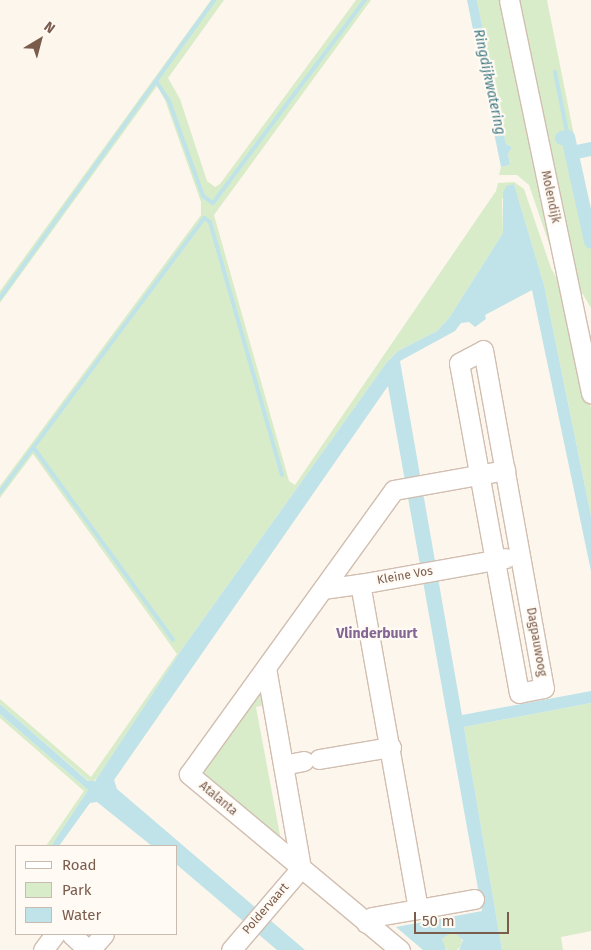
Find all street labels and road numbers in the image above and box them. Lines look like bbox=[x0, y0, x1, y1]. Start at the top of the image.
street label: Molendijk bbox=[537, 169, 563, 225]
street label: Kleine Vos bbox=[376, 564, 434, 588]
street label: Dagpauwoog bbox=[523, 606, 549, 678]
street label: Atalanta bbox=[196, 779, 240, 819]
street label: Poldervaart bbox=[240, 880, 292, 938]

